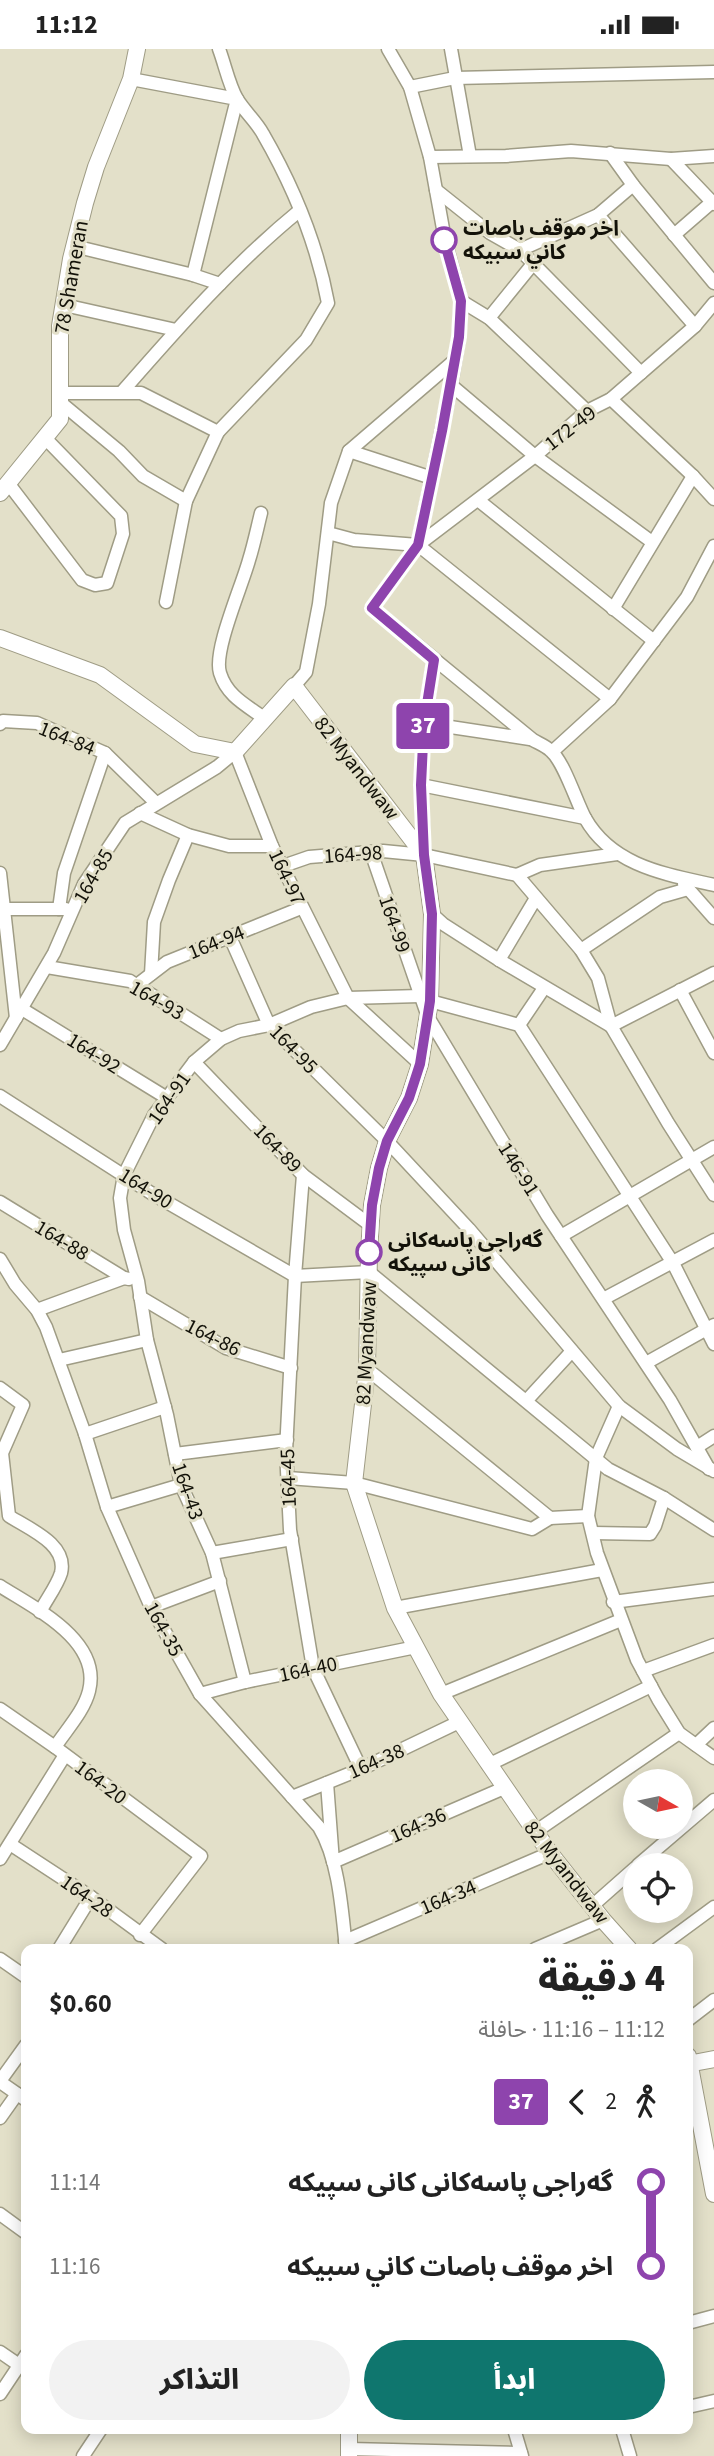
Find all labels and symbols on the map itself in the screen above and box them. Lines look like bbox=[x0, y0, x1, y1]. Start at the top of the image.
place label: اخر موقف باصات كاني سبيكه bbox=[463, 213, 619, 269]
street label: 78 Shameran bbox=[46, 218, 96, 336]
marker: اخر موقف باصات كاني سبيكه bbox=[431, 227, 457, 253]
street label: 172-49 bbox=[538, 398, 602, 458]
line badge: 37 bbox=[392, 703, 454, 749]
street label: 82 Myandwaw bbox=[307, 710, 407, 826]
street label: 164-84 bbox=[34, 713, 100, 763]
street label: 164-98 bbox=[323, 837, 383, 871]
street label: 164-85 bbox=[65, 843, 121, 909]
street label: 164-97 bbox=[261, 844, 313, 910]
street label: 164-99 bbox=[371, 891, 419, 957]
street label: 164-94 bbox=[183, 917, 249, 967]
street label: 164-93 bbox=[124, 972, 190, 1028]
street label: 164-95 bbox=[263, 1017, 325, 1081]
street label: 164-92 bbox=[61, 1025, 127, 1081]
street label: 164-91 bbox=[140, 1065, 198, 1131]
street label: 164-89 bbox=[247, 1116, 309, 1180]
street label: 146-91 bbox=[491, 1136, 547, 1202]
street label: 164-90 bbox=[113, 1160, 179, 1216]
street label: 164-88 bbox=[29, 1212, 95, 1268]
place label: گەراجی پاسەکانی کانی سپیکە bbox=[388, 1225, 543, 1279]
marker: گەراجی پاسەکانی کانی سپیکە bbox=[356, 1239, 382, 1265]
street label: 82 Myandwaw bbox=[348, 1280, 384, 1406]
street label: 164-86 bbox=[180, 1310, 246, 1364]
street label: 164-45 bbox=[272, 1448, 304, 1508]
street label: 164-43 bbox=[164, 1458, 212, 1524]
street label: 164-35 bbox=[137, 1596, 191, 1662]
street label: 164-40 bbox=[276, 1648, 340, 1690]
street label: 164-38 bbox=[343, 1735, 409, 1787]
street label: 164-20 bbox=[69, 1752, 133, 1812]
north arrow bbox=[623, 1769, 693, 1839]
street label: 164-36 bbox=[385, 1799, 451, 1851]
street label: 82 Myandwaw bbox=[517, 1814, 617, 1930]
street label: 164-28 bbox=[54, 1867, 120, 1925]
street label: 164-34 bbox=[415, 1872, 481, 1922]

